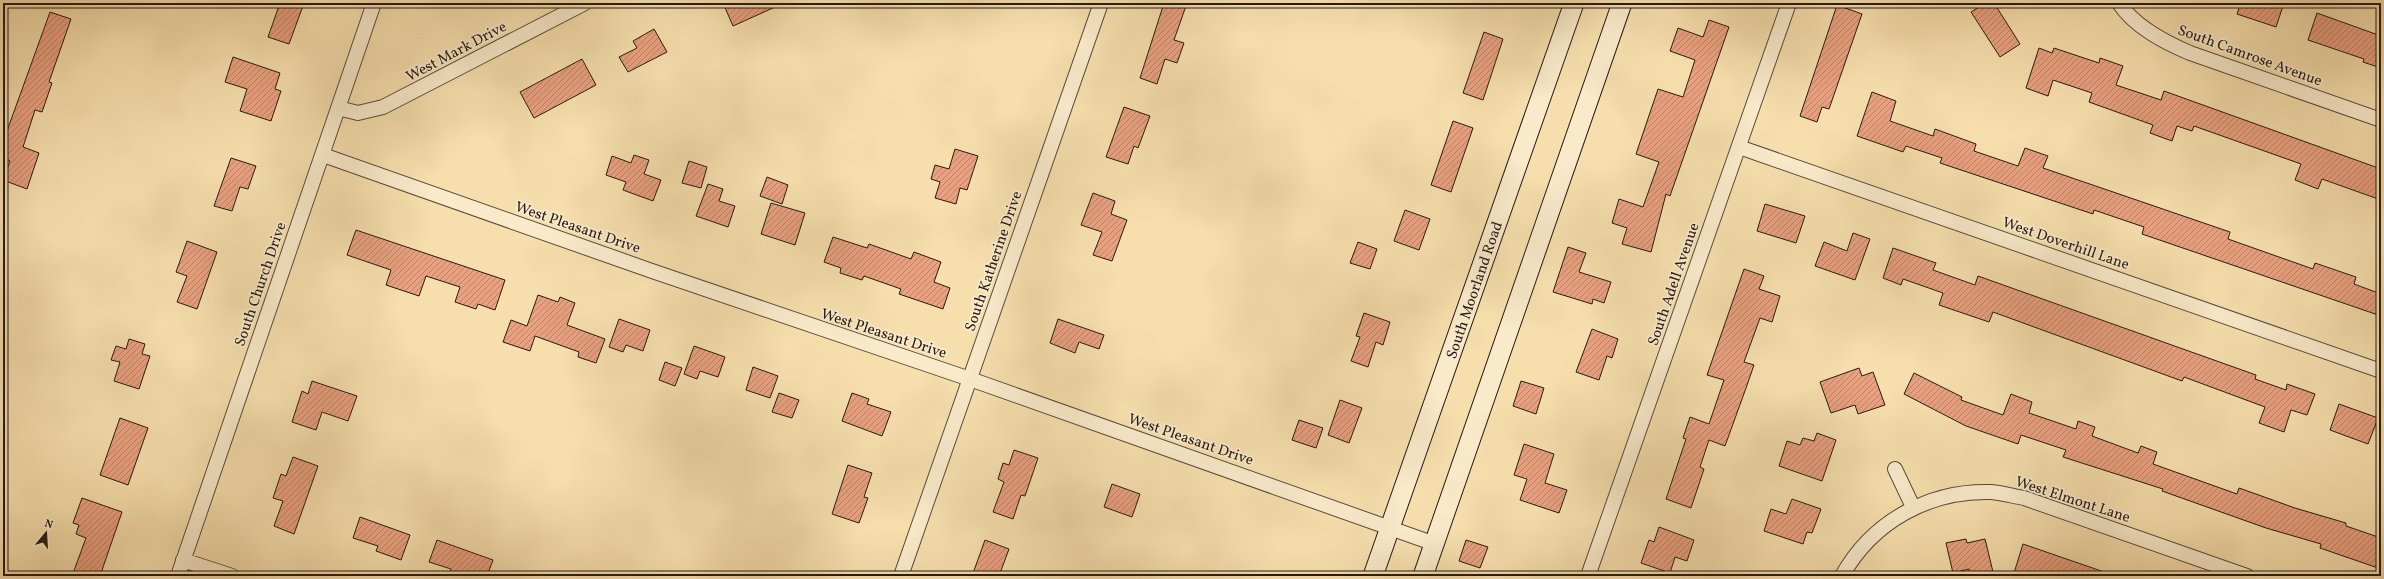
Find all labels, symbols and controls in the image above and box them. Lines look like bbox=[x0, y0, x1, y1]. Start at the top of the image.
street label: West Mark Drive bbox=[403, 17, 511, 88]
street label: South Camrose Avenue bbox=[2174, 20, 2325, 92]
street label: South Katherine Drive bbox=[961, 189, 1028, 334]
street label: West Pleasant Drive bbox=[512, 197, 643, 260]
street label: West Doverhill Lane bbox=[1999, 213, 2132, 276]
street label: South Church Drive bbox=[230, 219, 293, 350]
street label: South Moorland Road bbox=[1442, 219, 1509, 362]
street label: South Adell Avenue bbox=[1644, 220, 1705, 349]
street label: West Pleasant Drive bbox=[818, 304, 949, 365]
street label: West Pleasant Drive bbox=[1125, 409, 1256, 472]
street label: West Elmont Lane bbox=[2012, 472, 2133, 529]
north arrow bbox=[26, 513, 66, 553]
text: N bbox=[43, 517, 55, 533]

